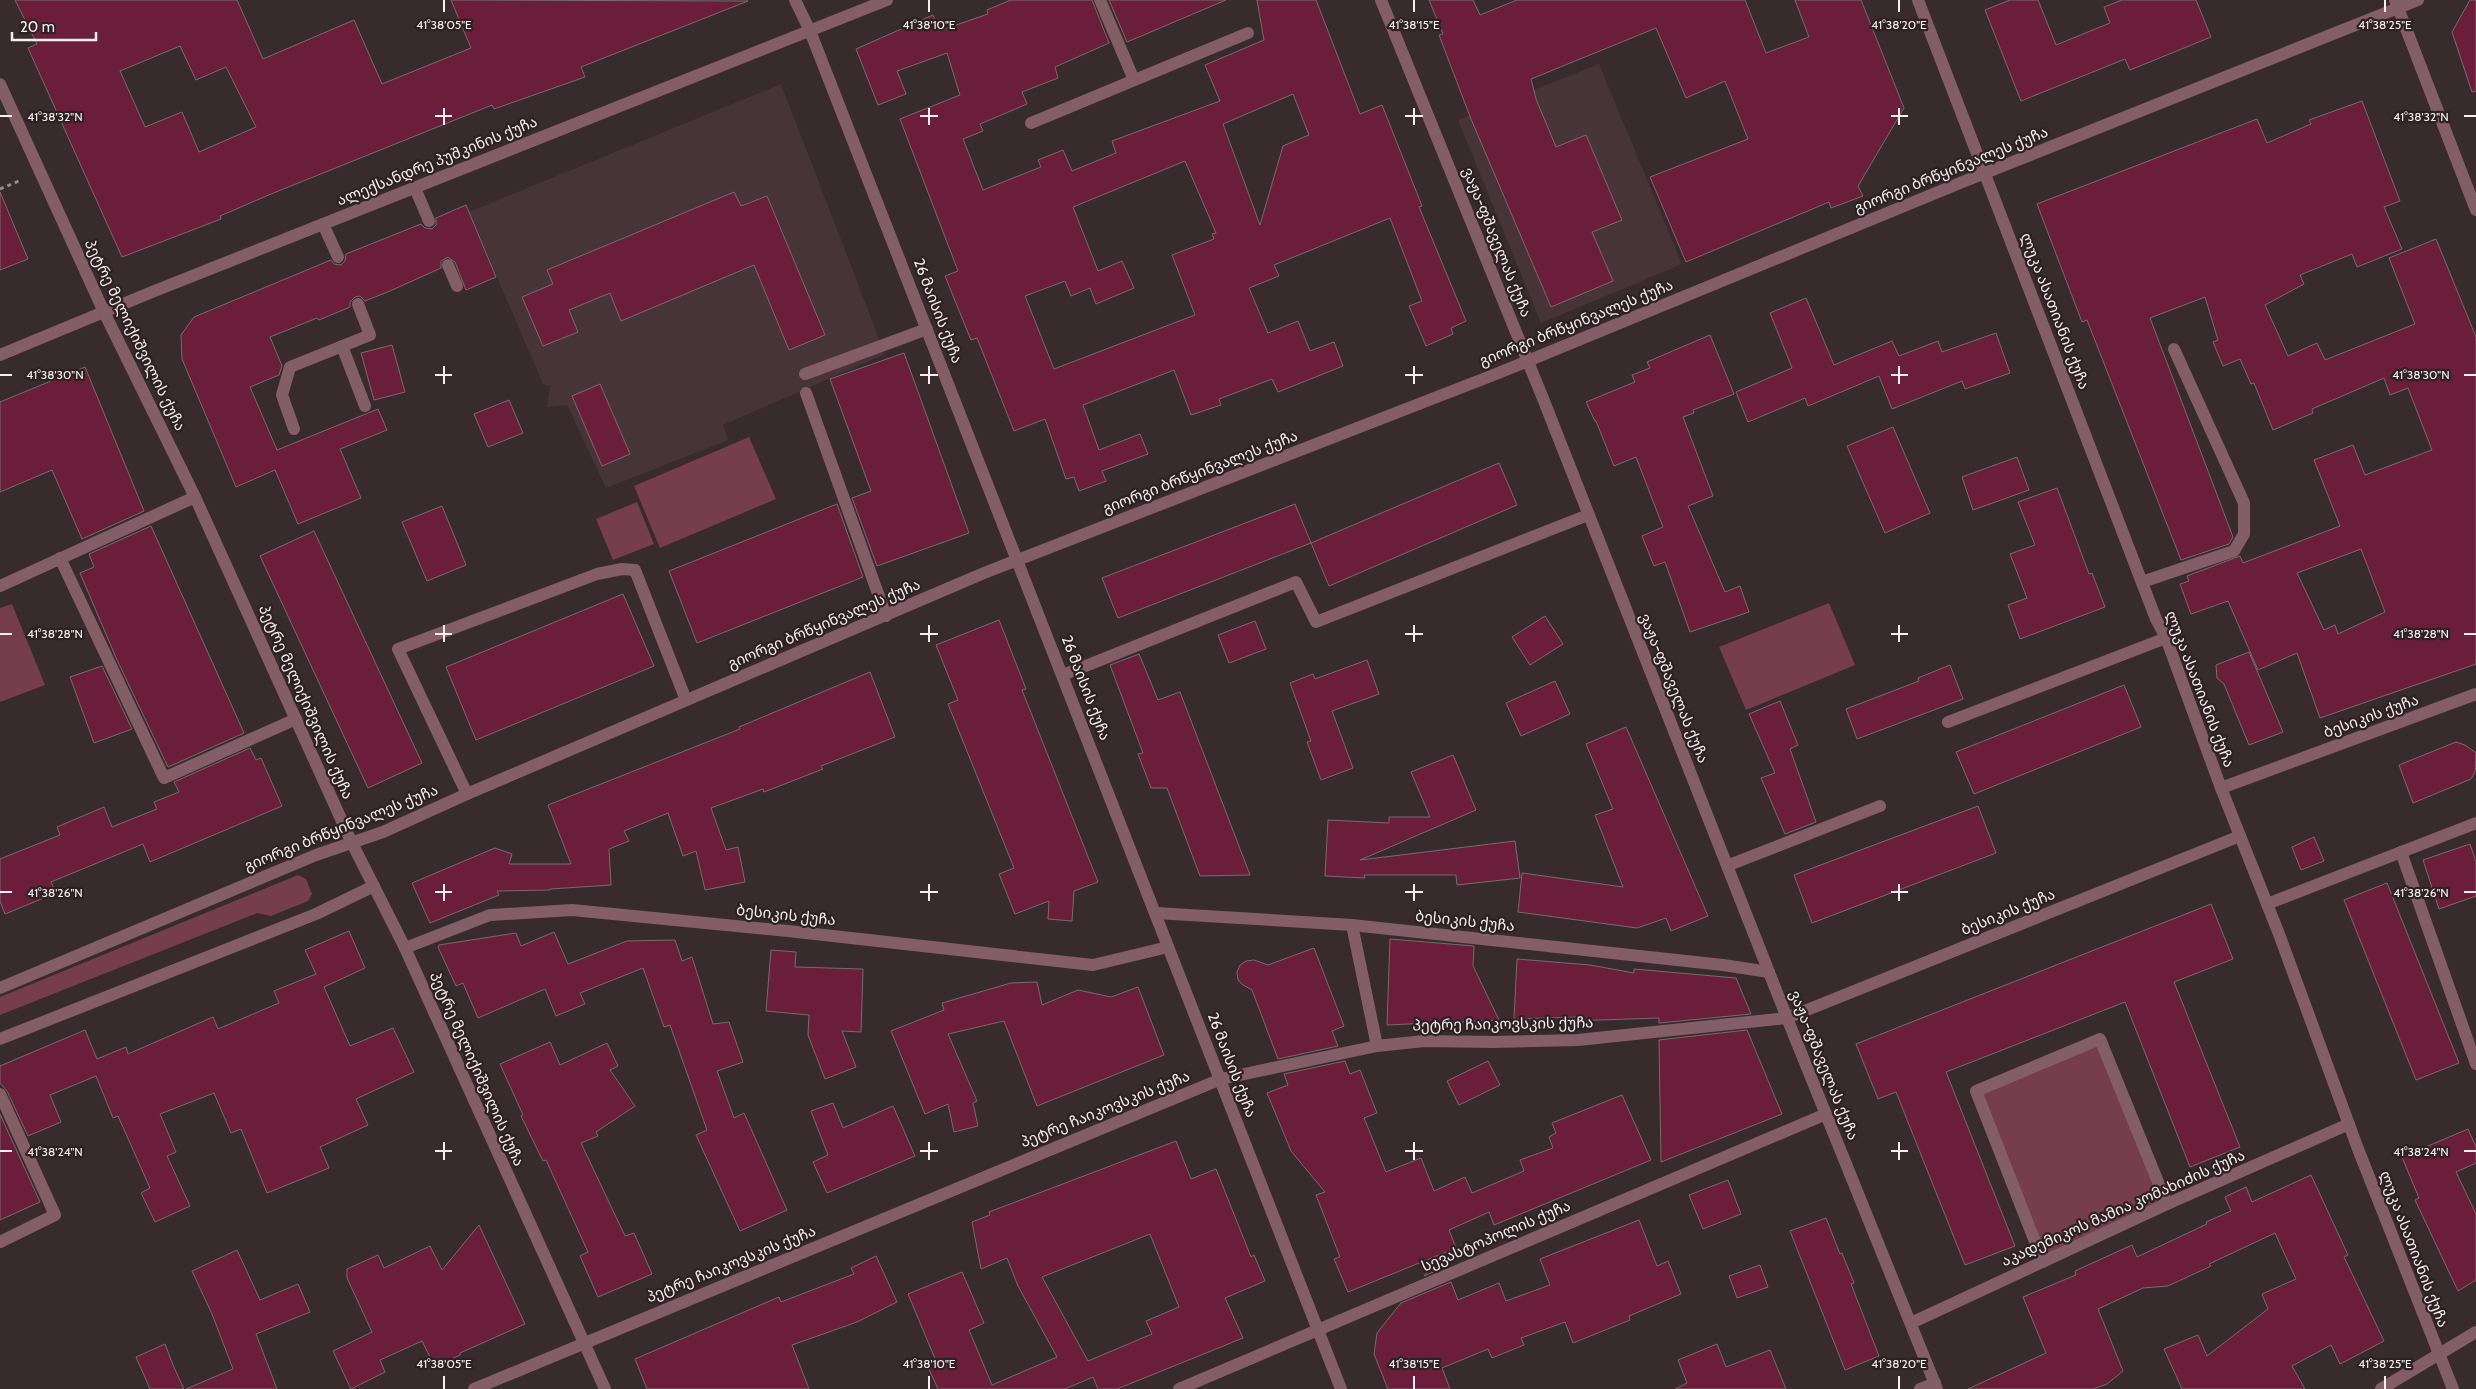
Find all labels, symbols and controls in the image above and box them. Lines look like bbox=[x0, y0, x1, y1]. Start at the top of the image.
scale bar bbox=[12, 10, 96, 42]
text: 41°38'05"E bbox=[416, 17, 472, 32]
text: 41°38'10"E bbox=[903, 17, 956, 32]
text: 41°38'15"E bbox=[1388, 17, 1440, 32]
text: 41°38'20"E bbox=[1871, 17, 1927, 32]
text: 41°38'25"E bbox=[2358, 17, 2412, 32]
text: 20 m bbox=[20, 18, 55, 36]
text: 41°38'32"N bbox=[27, 109, 83, 124]
text: 41°38'32"N bbox=[2393, 109, 2449, 124]
street label: ალექსანდრე პუშკინის ქუჩა bbox=[334, 112, 540, 210]
street label: გიორგი ბრწყინვალეს ქუჩა bbox=[1851, 123, 2051, 217]
street label: ვაჟა-ფშაველას ქუჩა bbox=[1459, 164, 1535, 320]
street label: ლუკა ასათიანის ქუჩა bbox=[2017, 230, 2093, 392]
street label: პეტრე მელიქიშვილის ქუჩა bbox=[81, 236, 189, 434]
street label: 26 მაისის ქუჩა bbox=[910, 256, 966, 366]
street label: გიორგი ბრწყინვალეს ქუჩა bbox=[1476, 276, 1676, 370]
text: 41°38'30"N bbox=[26, 367, 84, 382]
text: 41°38'30"N bbox=[2392, 367, 2450, 382]
street label: გიორგი ბრწყინვალეს ქუჩა bbox=[1100, 426, 1300, 518]
street label: გიორგი ბრწყინვალეს ქუჩა bbox=[725, 575, 923, 673]
street label: პეტრე მელიქიშვილის ქუჩა bbox=[255, 602, 357, 802]
street label: ლუკა ასათიანის ქუჩა bbox=[2162, 608, 2238, 770]
street label: ვაჟა-ფშაველას ქუჩა bbox=[1636, 610, 1712, 766]
text: 41°38'28"N bbox=[27, 626, 83, 641]
text: 41°38'28"N bbox=[2393, 626, 2449, 641]
street label: 26 მაისის ქუჩა bbox=[1058, 633, 1114, 743]
street label: ბესიკის ქუჩა bbox=[2321, 690, 2421, 742]
street label: გიორგი ბრწყინვალეს ქუჩა bbox=[241, 781, 441, 875]
text: 41°38'26"N bbox=[27, 885, 83, 900]
street label: ბესიკის ქუჩა bbox=[1958, 885, 2058, 939]
text: 41°38'26"N bbox=[2393, 885, 2449, 900]
street label: ბესიკის ქუჩა bbox=[735, 901, 837, 929]
street label: ბესიკის ქუჩა bbox=[1414, 907, 1516, 935]
street label: პეტრე მელიქიშვილის ქუჩა bbox=[426, 969, 528, 1169]
street label: ვაჟა-ფშაველას ქუჩა bbox=[1786, 987, 1862, 1143]
street label: 26 მაისის ქუჩა bbox=[1204, 1010, 1260, 1120]
street label: პეტრე ჩაიკოვსკის ქუჩა bbox=[1412, 1013, 1594, 1035]
street label: პეტრე ჩაიკოვსკის ქუჩა bbox=[1018, 1067, 1192, 1151]
text: 41°38'24"N bbox=[27, 1144, 83, 1159]
text: 41°38'24"N bbox=[2393, 1144, 2449, 1159]
street label: აკადემიკოს მამია კომახიძის ქუჩა bbox=[1998, 1146, 2248, 1270]
street label: ლუკა ასათიანის ქუჩა bbox=[2376, 1168, 2452, 1330]
street label: სევასტოპოლის ქუჩა bbox=[1419, 1196, 1573, 1276]
street label: პეტრე ჩაიკოვსკის ქუჩა bbox=[644, 1222, 818, 1306]
text: 41°38'05"E bbox=[416, 1356, 472, 1371]
text: 41°38'10"E bbox=[903, 1356, 956, 1371]
text: 41°38'15"E bbox=[1388, 1356, 1440, 1371]
text: 41°38'20"E bbox=[1871, 1356, 1927, 1371]
text: 41°38'25"E bbox=[2358, 1356, 2412, 1371]

